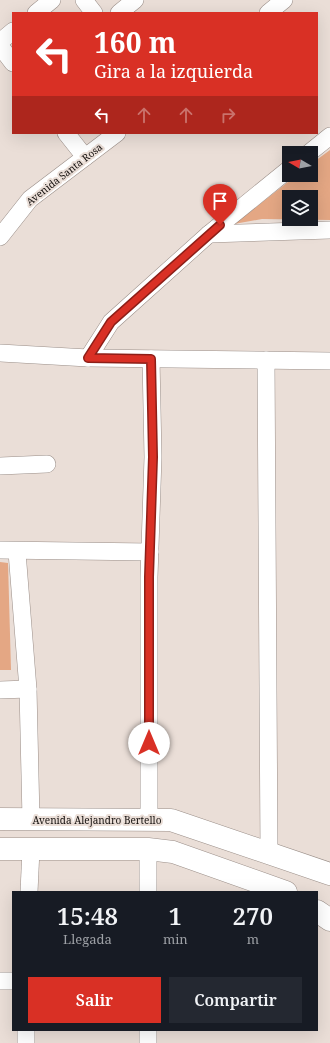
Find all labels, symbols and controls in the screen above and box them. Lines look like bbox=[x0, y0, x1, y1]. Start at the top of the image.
text: 160 m bbox=[94, 23, 176, 61]
icon: left bbox=[28, 28, 80, 80]
text: Gira a la izquierda bbox=[94, 59, 253, 83]
icon: left bbox=[91, 104, 113, 126]
icon: ahead bbox=[133, 104, 155, 126]
icon: ahead bbox=[175, 104, 197, 126]
icon: right bbox=[217, 104, 239, 126]
street label: Avenida Santa Rosa bbox=[23, 140, 105, 208]
north arrow bbox=[282, 146, 318, 182]
map controls bbox=[282, 146, 318, 226]
pin bbox=[203, 184, 237, 225]
icon: arrive bbox=[209, 190, 231, 212]
button: layers bbox=[282, 190, 318, 226]
position arrow bbox=[128, 722, 170, 764]
street label: Avenida Alejandro Bertello bbox=[33, 813, 162, 827]
text: 15:48 bbox=[57, 899, 118, 932]
text: 1 bbox=[169, 899, 182, 932]
text: 270 bbox=[233, 899, 273, 932]
text: Llegada bbox=[63, 930, 112, 948]
text: min bbox=[163, 930, 188, 948]
text: m bbox=[247, 930, 259, 948]
button: Salir bbox=[28, 977, 161, 1023]
button: Compartir bbox=[169, 977, 302, 1023]

